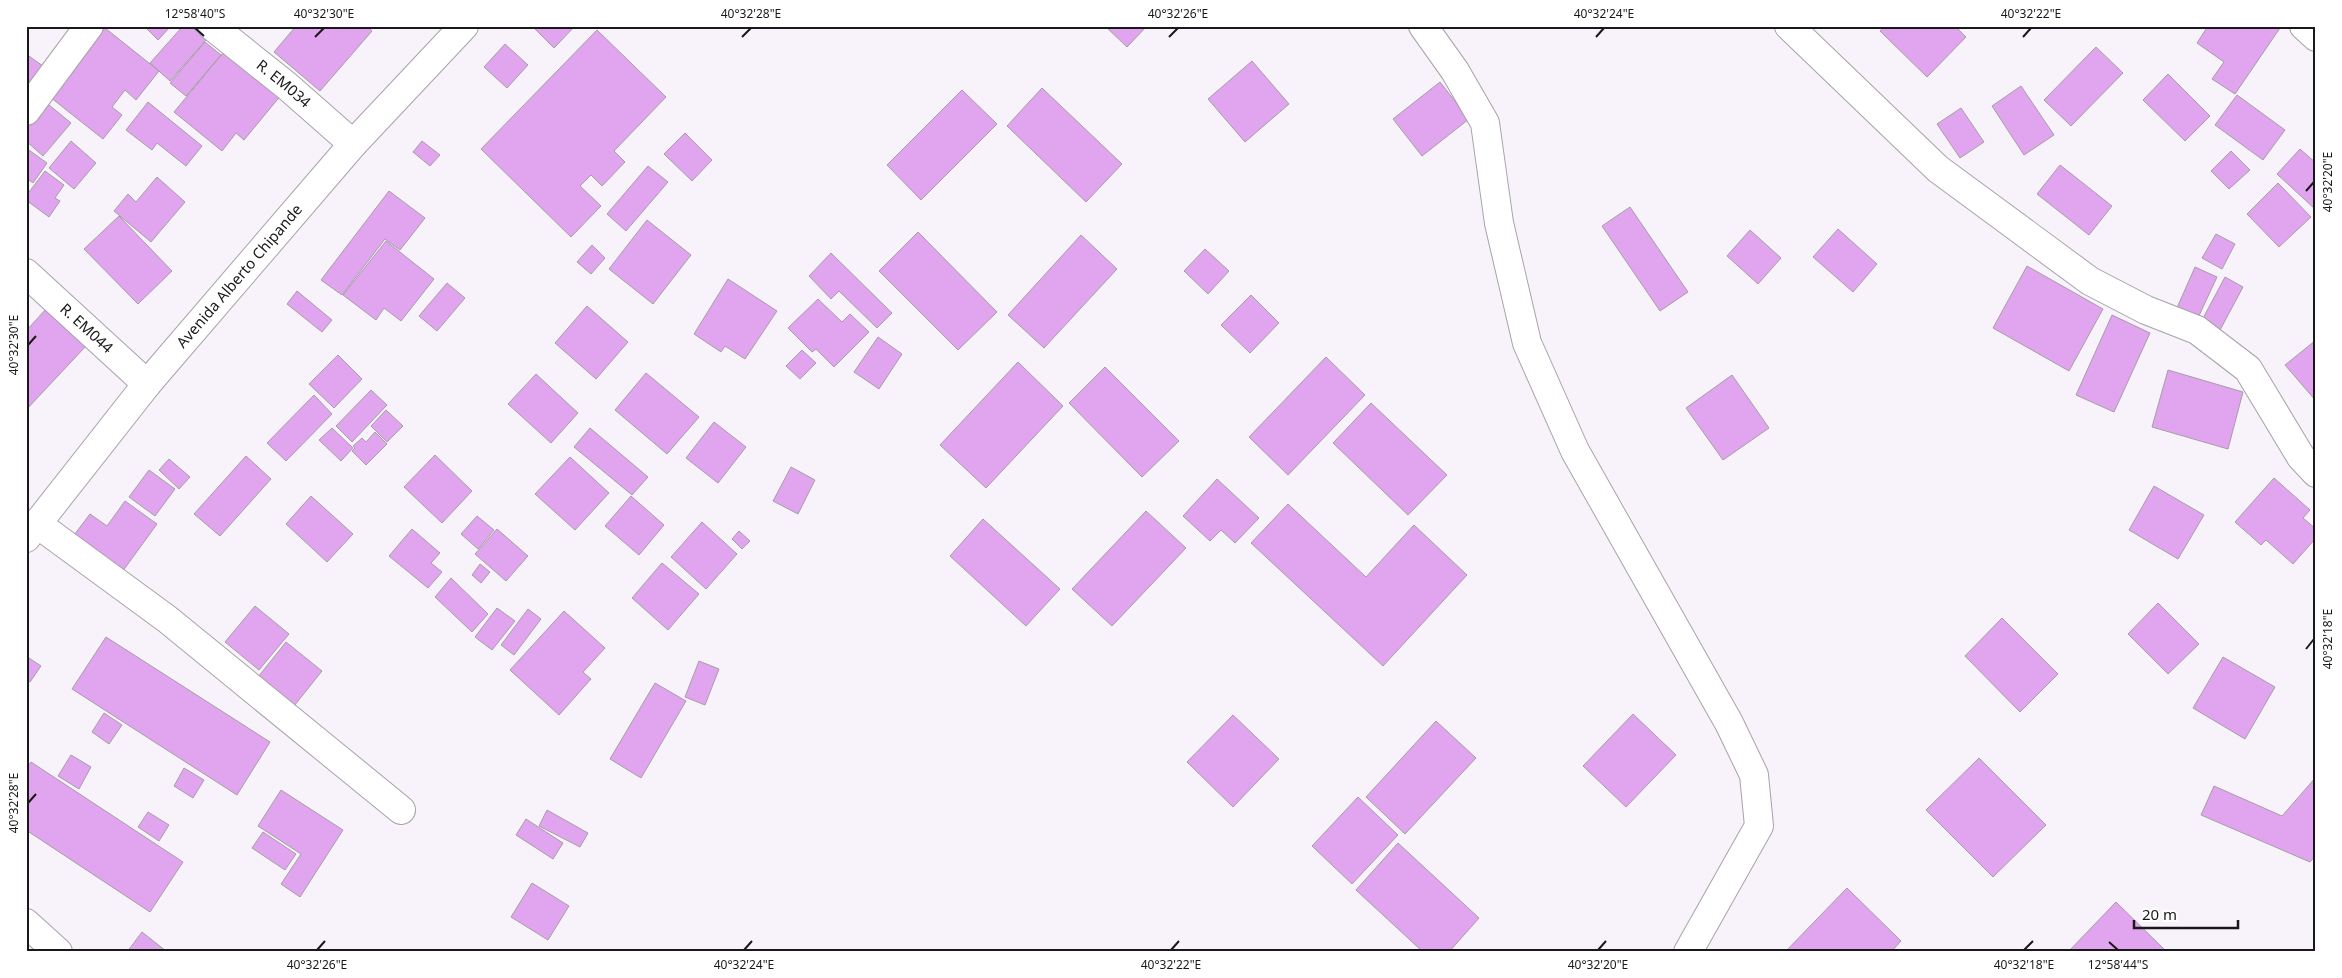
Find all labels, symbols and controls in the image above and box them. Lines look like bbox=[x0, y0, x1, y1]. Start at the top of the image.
text: 12°58'40"S bbox=[165, 5, 226, 22]
text: 40°32'30"E bbox=[294, 5, 354, 22]
text: 40°32'28"E bbox=[721, 5, 781, 22]
text: 40°32'26"E bbox=[1148, 5, 1208, 22]
text: 40°32'24"E bbox=[1574, 5, 1634, 22]
text: 40°32'22"E bbox=[2001, 5, 2061, 22]
street label: R. EM034 bbox=[253, 55, 316, 112]
text: 40°32'20"E bbox=[2319, 152, 2336, 212]
street label: Avenida Alberto Chipande bbox=[171, 199, 306, 352]
street label: R. EM044 bbox=[56, 298, 118, 357]
text: 40°32'30"E bbox=[5, 315, 22, 375]
text: 40°32'18"E bbox=[2319, 609, 2336, 669]
text: 40°32'28"E bbox=[5, 773, 22, 833]
scale bar bbox=[2134, 898, 2238, 930]
text: 20 m bbox=[2142, 904, 2177, 924]
text: 40°32'26"E bbox=[287, 956, 347, 973]
text: 40°32'24"E bbox=[714, 956, 774, 973]
text: 40°32'22"E bbox=[1141, 956, 1201, 973]
text: 40°32'20"E bbox=[1568, 956, 1628, 973]
text: 40°32'18"E bbox=[1994, 956, 2054, 973]
text: 12°58'44"S bbox=[2088, 956, 2149, 973]

